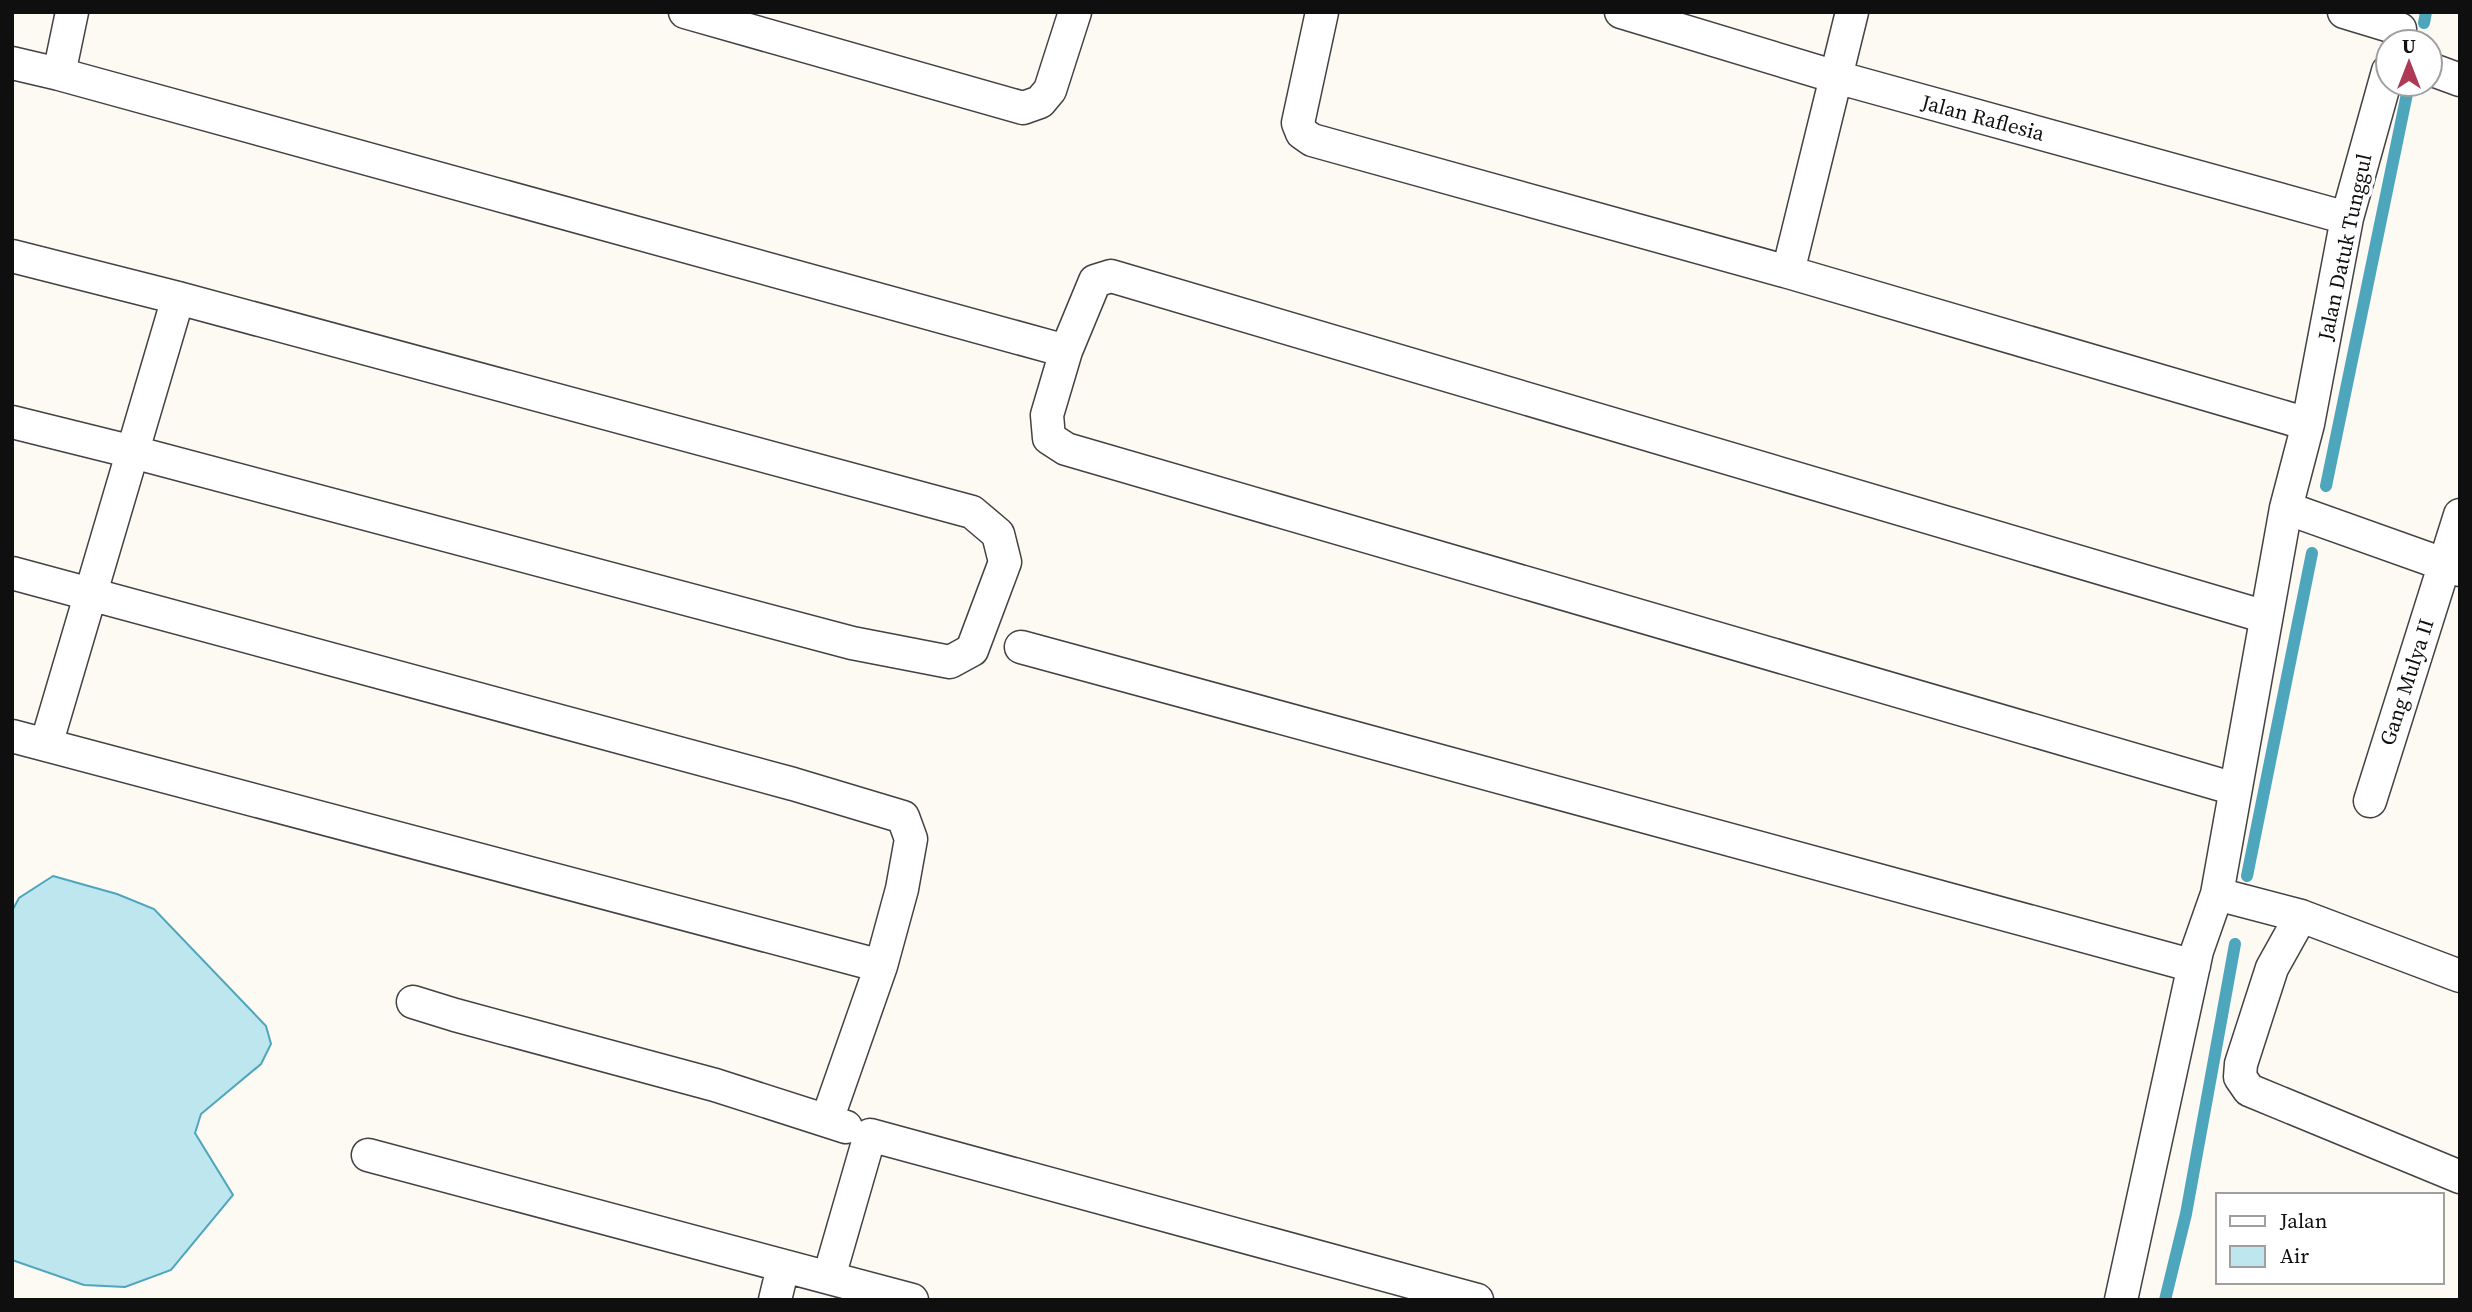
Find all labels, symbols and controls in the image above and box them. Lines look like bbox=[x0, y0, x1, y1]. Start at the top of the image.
north arrow bbox=[2374, 28, 2444, 98]
text: U bbox=[2402, 33, 2416, 59]
street label: Jalan Raflesia bbox=[1917, 87, 2048, 148]
street label: Jalan Datuk Tunggul bbox=[2310, 151, 2378, 344]
street label: Gang Mulya II bbox=[2372, 615, 2441, 749]
legend bbox=[2216, 1193, 2444, 1284]
text: Jalan bbox=[2279, 1206, 2328, 1235]
text: Air bbox=[2280, 1241, 2309, 1270]

